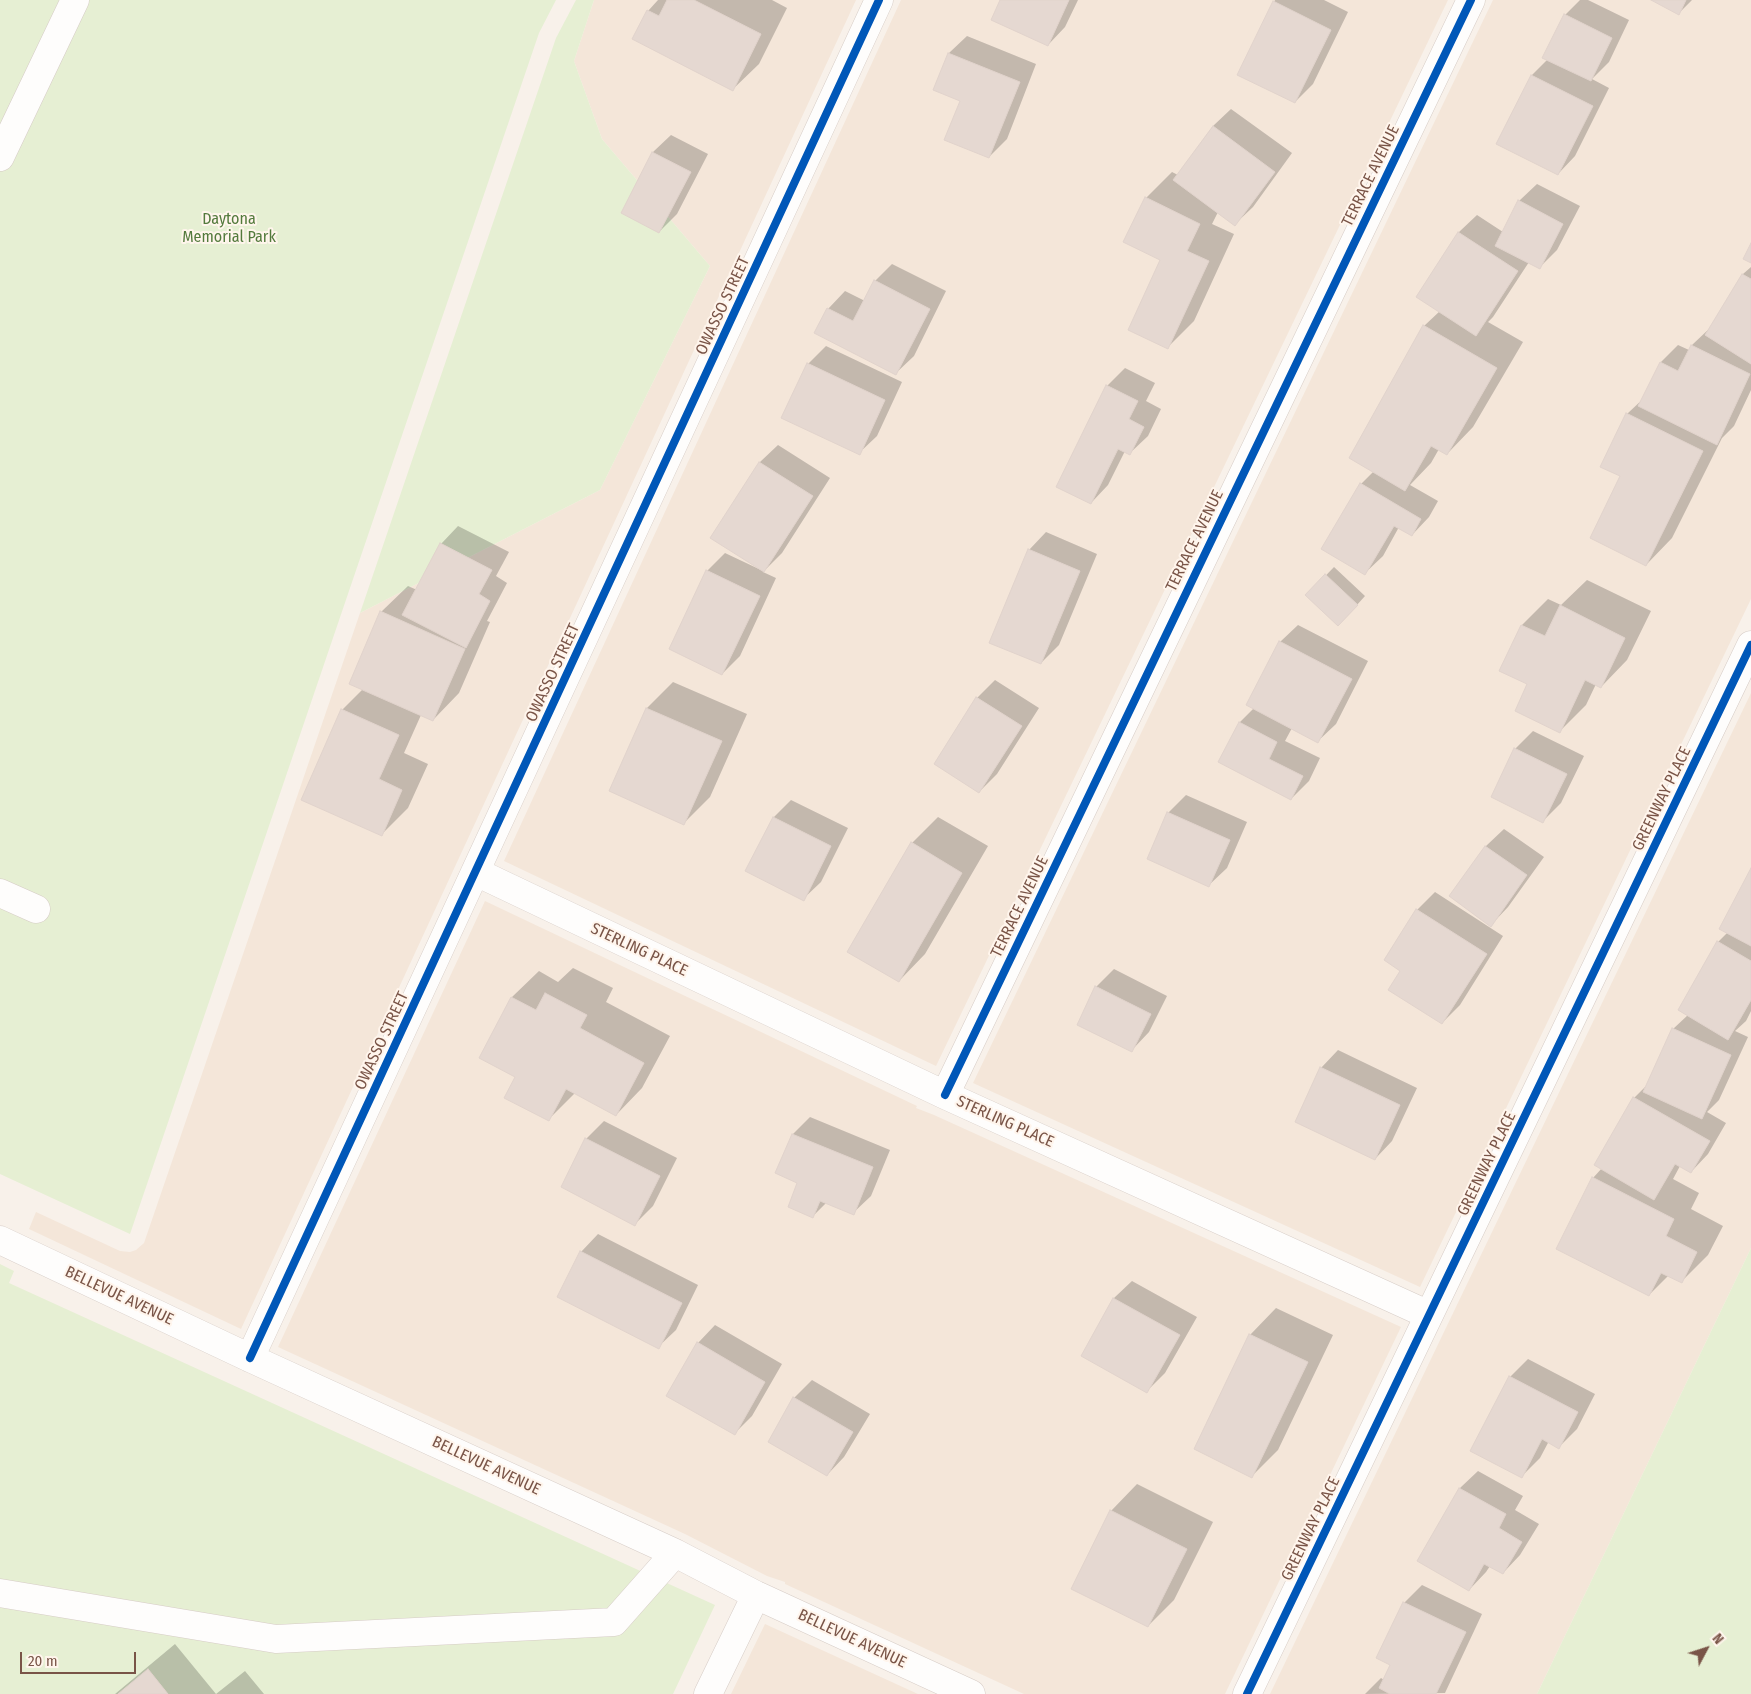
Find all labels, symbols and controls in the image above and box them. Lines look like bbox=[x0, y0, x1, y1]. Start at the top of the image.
street label: TERRACE AVENUE bbox=[1338, 122, 1404, 230]
park label: Daytona Memorial Park bbox=[182, 210, 276, 248]
street label: OWASSO STREET bbox=[692, 254, 754, 358]
street label: TERRACE AVENUE bbox=[1162, 487, 1228, 595]
street label: OWASSO STREET bbox=[522, 621, 584, 725]
street label: GREENWAY PLACE bbox=[1629, 744, 1695, 854]
street label: TERRACE AVENUE bbox=[987, 853, 1053, 961]
street label: STERLING PLACE bbox=[588, 919, 690, 981]
street label: OWASSO STREET bbox=[351, 989, 413, 1093]
street label: STERLING PLACE bbox=[953, 1092, 1057, 1152]
street label: GREENWAY PLACE bbox=[1454, 1109, 1520, 1219]
street label: BELLEVUE AVENUE bbox=[62, 1263, 176, 1329]
street label: BELLEVUE AVENUE bbox=[429, 1433, 543, 1499]
street label: GREENWAY PLACE bbox=[1278, 1474, 1344, 1584]
street label: BELLEVUE AVENUE bbox=[795, 1606, 909, 1672]
north arrow bbox=[1681, 1624, 1731, 1674]
text: N bbox=[1709, 1630, 1727, 1648]
scale bar bbox=[22, 1642, 139, 1674]
text: 20 m bbox=[28, 1652, 58, 1670]

